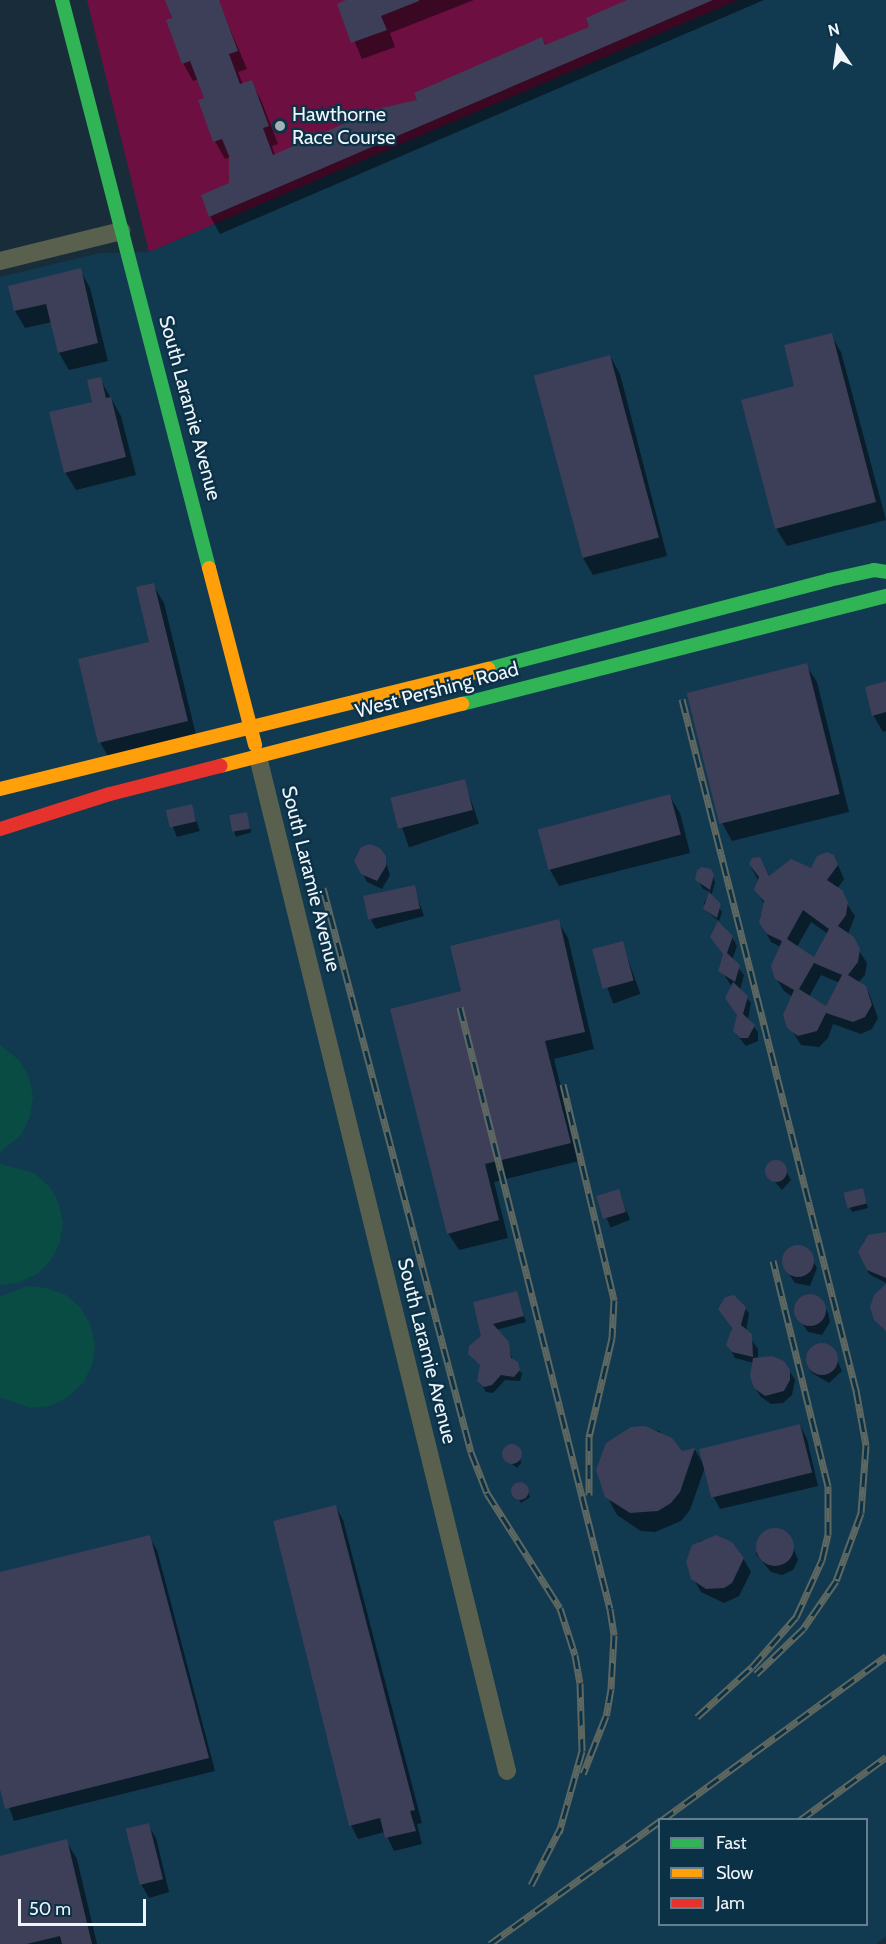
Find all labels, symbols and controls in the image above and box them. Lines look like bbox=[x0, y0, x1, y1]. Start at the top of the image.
north arrow bbox=[808, 18, 868, 78]
text: N bbox=[826, 19, 841, 41]
place label: Hawthorne Race Course bbox=[292, 102, 396, 149]
marker: Hawthorne Race Course bbox=[273, 119, 287, 133]
street label: South Laramie Avenue bbox=[154, 313, 226, 503]
street label: West Pershing Road bbox=[353, 657, 521, 723]
street label: South Laramie Avenue bbox=[276, 784, 346, 974]
street label: South Laramie Avenue bbox=[392, 1256, 462, 1446]
legend bbox=[658, 1818, 868, 1926]
text: Fast bbox=[716, 1832, 747, 1854]
text: Slow bbox=[716, 1862, 753, 1884]
scale bar bbox=[21, 1887, 148, 1925]
text: Jam bbox=[716, 1892, 745, 1914]
text: 50 m bbox=[29, 1898, 71, 1920]

